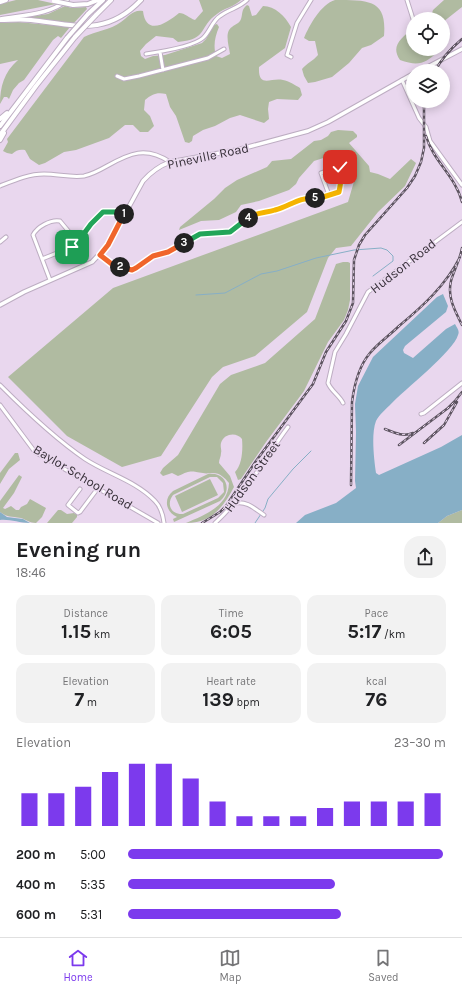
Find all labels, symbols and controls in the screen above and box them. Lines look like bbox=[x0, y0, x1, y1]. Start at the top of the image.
map controls bbox=[406, 12, 450, 108]
button: locate bbox=[406, 12, 450, 56]
button: layers bbox=[406, 64, 450, 108]
street label: Pineville Road bbox=[166, 140, 250, 172]
pin bbox=[323, 150, 357, 184]
icon: check bbox=[329, 156, 351, 178]
pin: 5 bbox=[305, 188, 325, 208]
text: 5 bbox=[312, 191, 318, 204]
pin: 1 bbox=[114, 204, 134, 224]
text: 1 bbox=[122, 207, 126, 220]
pin: 4 bbox=[238, 208, 258, 228]
text: 4 bbox=[245, 211, 251, 224]
pin bbox=[55, 230, 89, 264]
pin: 3 bbox=[174, 233, 194, 253]
icon: arrive bbox=[61, 236, 83, 258]
text: 3 bbox=[181, 236, 187, 249]
street label: Hudson Road bbox=[367, 236, 439, 296]
pin: 2 bbox=[110, 257, 130, 277]
text: 2 bbox=[117, 260, 123, 273]
street label: Hudson Street bbox=[221, 437, 283, 515]
street label: Baylor School Road bbox=[31, 441, 135, 513]
button: share bbox=[404, 536, 446, 578]
text: Evening run bbox=[16, 537, 141, 563]
text: 18:46 bbox=[16, 565, 46, 580]
text: Distance bbox=[63, 607, 108, 620]
text: Time bbox=[219, 607, 243, 620]
text: Pace bbox=[365, 607, 388, 620]
text: 1.15 bbox=[61, 620, 91, 643]
text: 6:05 bbox=[210, 620, 252, 643]
text: 5:17 bbox=[347, 620, 381, 643]
text: km bbox=[91, 628, 110, 641]
text: /km bbox=[381, 628, 405, 641]
text: Elevation bbox=[62, 675, 109, 688]
text: Heart rate bbox=[206, 675, 256, 688]
text: kcal bbox=[366, 675, 387, 688]
text: 7 bbox=[74, 688, 84, 711]
text: 139 bbox=[202, 688, 234, 711]
text: 76 bbox=[365, 688, 387, 711]
text: m bbox=[84, 696, 97, 709]
text: bpm bbox=[234, 696, 260, 709]
text: Elevation bbox=[16, 735, 71, 750]
text: 23–30 m bbox=[394, 735, 446, 750]
text: 200 m bbox=[16, 847, 56, 862]
text: 5:00 bbox=[80, 847, 106, 862]
text: 400 m bbox=[16, 877, 56, 892]
text: 5:35 bbox=[80, 877, 105, 892]
text: 600 m bbox=[16, 907, 56, 922]
text: 5:31 bbox=[80, 907, 102, 922]
tab: Home bbox=[63, 947, 93, 984]
tab: Map bbox=[219, 947, 241, 984]
tab: Saved bbox=[368, 947, 399, 984]

